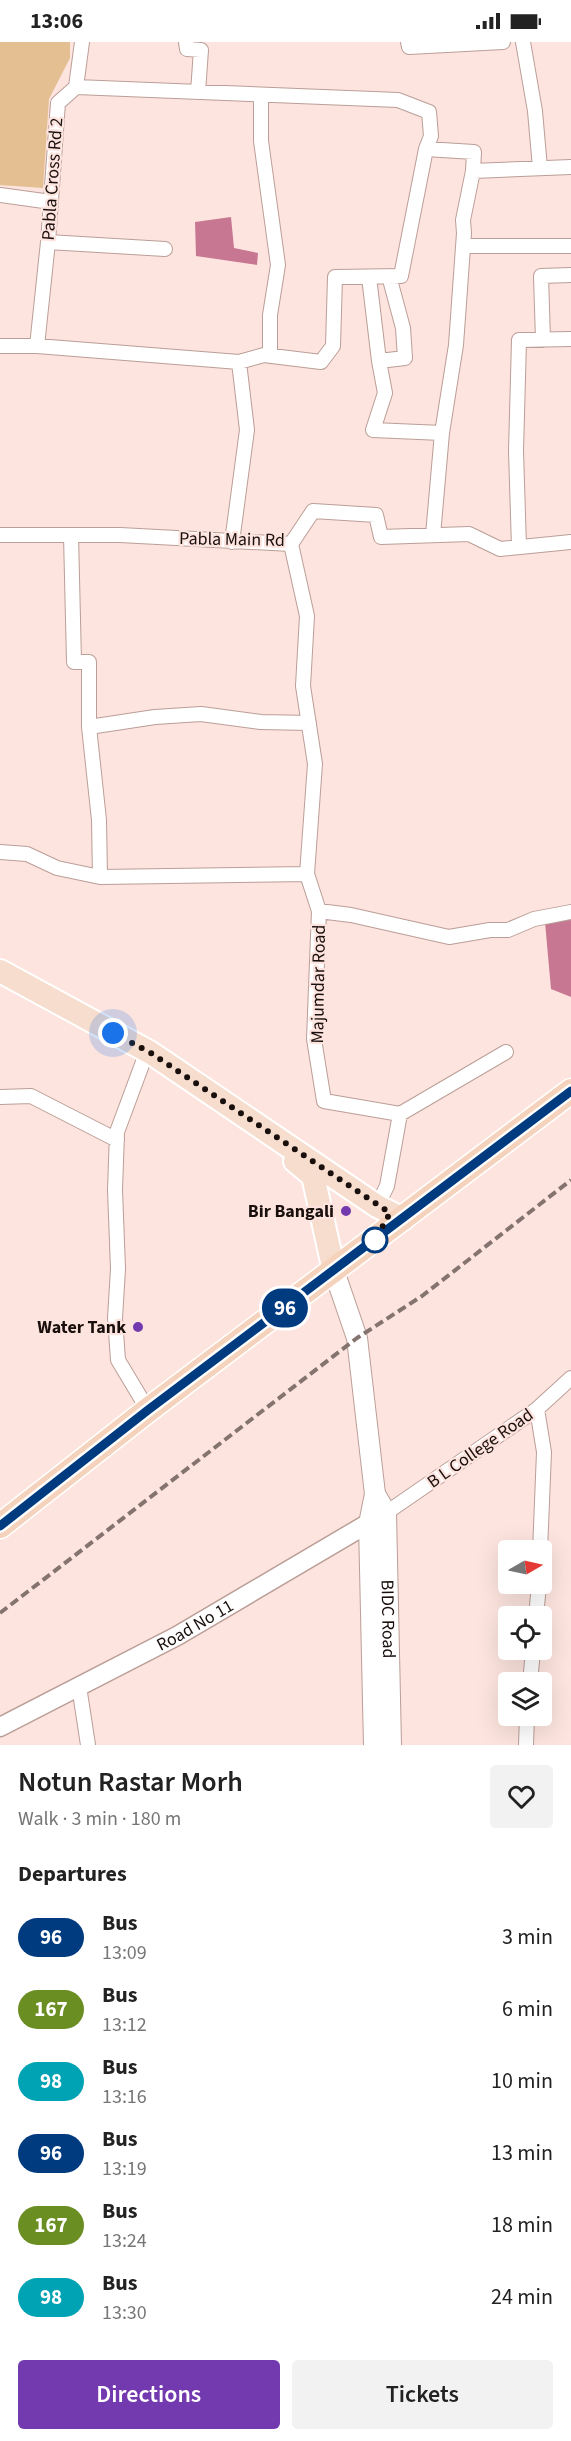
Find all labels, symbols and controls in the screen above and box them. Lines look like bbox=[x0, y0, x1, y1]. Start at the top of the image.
text: 13:06 bbox=[30, 5, 83, 37]
street label: Pabla Cross Rd 2 bbox=[36, 117, 69, 241]
street label: Pabla Main Rd bbox=[179, 526, 285, 553]
street label: Majumdar Road bbox=[305, 924, 332, 1044]
your location bbox=[98, 1018, 128, 1048]
place label: Bir Bangali bbox=[248, 1199, 334, 1224]
marker: Bir Bangali bbox=[339, 1204, 353, 1218]
unlabelled marker bbox=[362, 1227, 388, 1253]
line badge: 96 bbox=[258, 1288, 312, 1328]
text: 96 bbox=[274, 1293, 296, 1323]
place label: Water Tank bbox=[37, 1315, 126, 1340]
marker: Water Tank bbox=[131, 1320, 145, 1334]
street label: B L College Road bbox=[422, 1402, 538, 1494]
north arrow bbox=[498, 1540, 552, 1594]
map controls bbox=[498, 1540, 552, 1726]
street label: BIDC Road bbox=[374, 1579, 401, 1659]
street label: Road No 11 bbox=[152, 1593, 238, 1657]
button: locate bbox=[498, 1606, 552, 1660]
button: layers bbox=[498, 1672, 552, 1726]
text: Notun Rastar Morh bbox=[18, 1762, 243, 1802]
button: heart bbox=[490, 1765, 553, 1828]
text: Walk · 3 min · 180 m bbox=[18, 1805, 181, 1833]
text: Departures bbox=[18, 1858, 127, 1890]
text: Bus bbox=[102, 1907, 138, 1939]
text: 3 min bbox=[502, 1921, 553, 1953]
text: 96 bbox=[40, 1922, 62, 1952]
text: 13:09 bbox=[102, 1939, 147, 1967]
text: Bus bbox=[102, 1979, 138, 2011]
text: 6 min bbox=[502, 1993, 553, 2025]
text: 167 bbox=[34, 1994, 68, 2024]
text: 13:12 bbox=[102, 2011, 147, 2039]
text: Bus bbox=[102, 2051, 138, 2083]
text: 10 min bbox=[491, 2065, 553, 2097]
text: 98 bbox=[40, 2066, 62, 2096]
text: 13:16 bbox=[102, 2083, 147, 2111]
text: Bus bbox=[102, 2123, 138, 2155]
text: 13 min bbox=[491, 2137, 553, 2169]
text: 96 bbox=[40, 2138, 62, 2168]
text: 13:19 bbox=[102, 2155, 147, 2183]
text: Bus bbox=[102, 2195, 138, 2227]
text: 18 min bbox=[491, 2209, 553, 2241]
text: 167 bbox=[34, 2210, 68, 2240]
text: 13:24 bbox=[102, 2227, 147, 2255]
text: Bus bbox=[102, 2267, 138, 2299]
text: 24 min bbox=[491, 2281, 553, 2313]
text: 98 bbox=[40, 2282, 62, 2312]
text: 13:30 bbox=[102, 2299, 147, 2327]
button: Directions bbox=[18, 2360, 280, 2429]
button: Tickets bbox=[292, 2360, 553, 2429]

